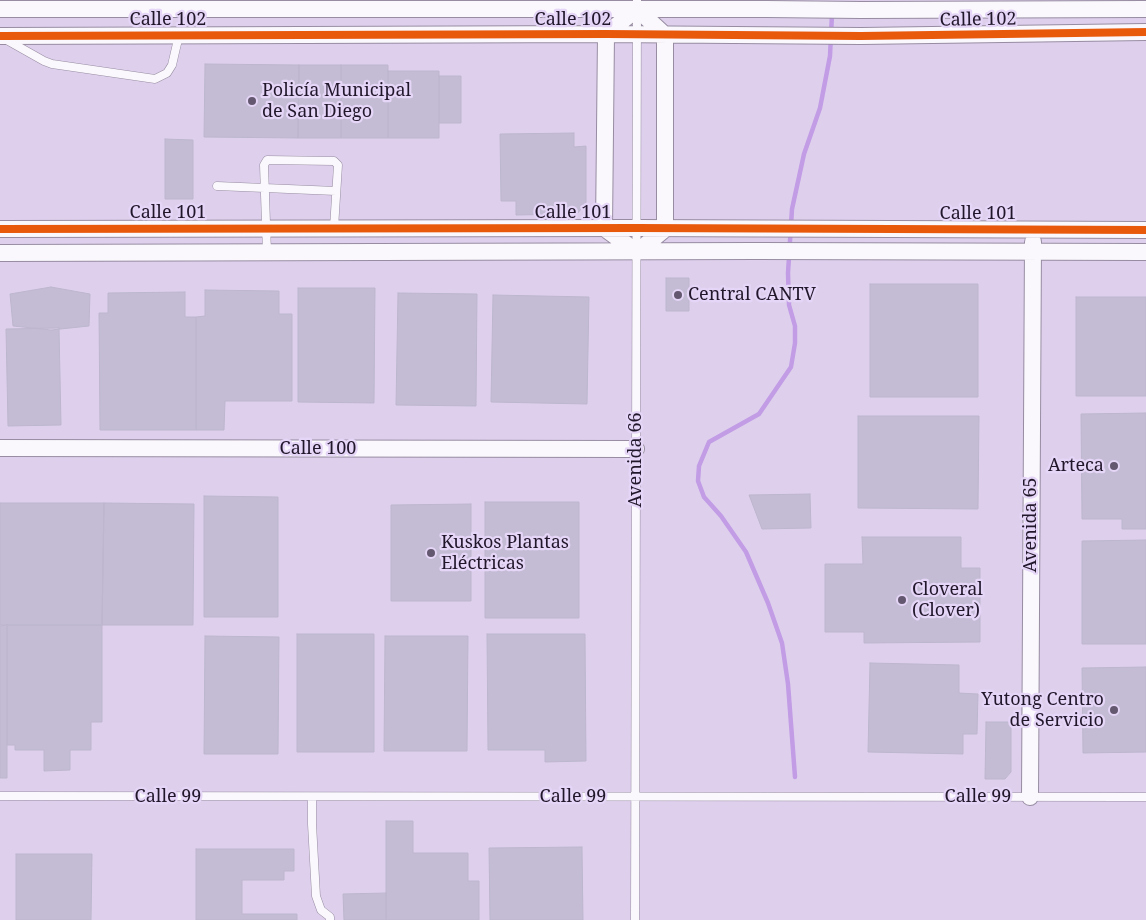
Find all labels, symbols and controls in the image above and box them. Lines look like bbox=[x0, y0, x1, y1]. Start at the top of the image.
street label: Calle 102 bbox=[130, 9, 206, 31]
street label: Calle 102 bbox=[535, 9, 611, 31]
street label: Calle 102 bbox=[939, 9, 1017, 31]
place label: Policía Municipal de San Diego bbox=[262, 80, 411, 122]
marker: Policía Municipal de San Diego bbox=[246, 95, 258, 107]
street label: Calle 101 bbox=[130, 202, 206, 224]
street label: Calle 101 bbox=[535, 202, 611, 224]
street label: Calle 101 bbox=[940, 203, 1016, 225]
place label: Central CANTV bbox=[688, 284, 816, 306]
marker: Central CANTV bbox=[672, 289, 684, 301]
street label: Avenida 66 bbox=[625, 412, 647, 508]
street label: Calle 100 bbox=[280, 438, 356, 460]
place label: Arteca bbox=[1048, 455, 1104, 477]
marker: Arteca bbox=[1108, 460, 1120, 472]
street label: Avenida 65 bbox=[1020, 477, 1042, 573]
place label: Kuskos Plantas Eléctricas bbox=[441, 532, 569, 574]
marker: Kuskos Plantas Eléctricas bbox=[425, 547, 437, 559]
place label: Cloveral (Clover) bbox=[912, 579, 983, 622]
marker: Cloveral (Clover) bbox=[896, 594, 908, 606]
place label: Yutong Centro de Servicio bbox=[981, 689, 1104, 732]
marker: Yutong Centro de Servicio bbox=[1108, 704, 1120, 716]
street label: Calle 99 bbox=[135, 786, 201, 808]
street label: Calle 99 bbox=[540, 786, 606, 808]
street label: Calle 99 bbox=[945, 786, 1011, 808]

